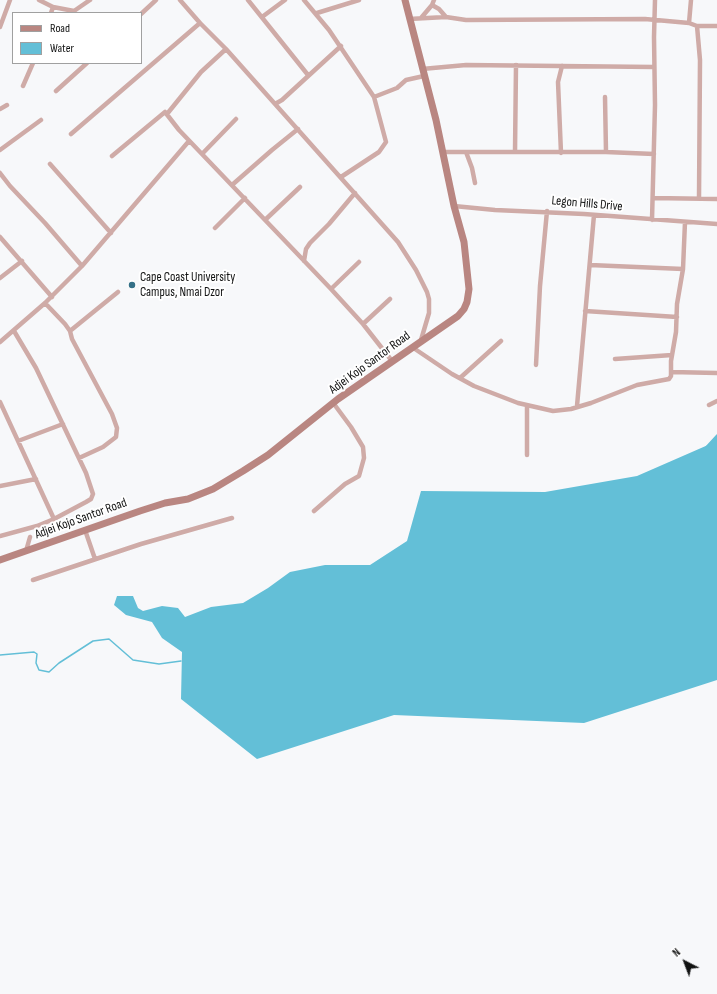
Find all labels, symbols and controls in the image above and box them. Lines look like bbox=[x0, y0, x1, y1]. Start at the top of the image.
legend bbox=[12, 12, 142, 64]
text: Road bbox=[50, 21, 70, 36]
text: Water bbox=[50, 41, 74, 56]
street label: Legon Hills Drive bbox=[551, 193, 623, 215]
place label: Cape Coast University Campus, Nmai Dzor bbox=[140, 270, 235, 301]
marker: Cape Coast University Campus, Nmai Dzor bbox=[127, 280, 137, 290]
street label: Adjei Kojo Santor Road bbox=[326, 328, 414, 398]
street label: Adjei Kojo Santor Road bbox=[33, 495, 129, 543]
north arrow bbox=[665, 942, 705, 982]
text: N bbox=[670, 946, 683, 960]

